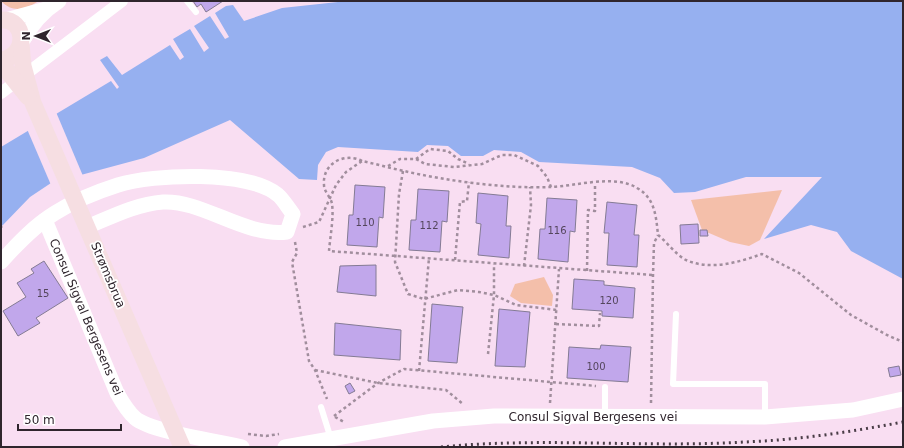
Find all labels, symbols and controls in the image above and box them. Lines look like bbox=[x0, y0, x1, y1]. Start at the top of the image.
north arrow bbox=[16, 16, 56, 56]
text: N bbox=[20, 31, 33, 41]
house number: 110 bbox=[355, 217, 375, 228]
house number: 112 bbox=[419, 220, 439, 231]
house number: 116 bbox=[547, 225, 567, 236]
street label: Consul Sigval Bergesens vei bbox=[47, 236, 125, 398]
street label: Strømsbrua bbox=[88, 240, 128, 310]
house number: 15 bbox=[37, 288, 49, 299]
house number: 120 bbox=[599, 295, 619, 306]
house number: 100 bbox=[586, 361, 606, 372]
scale bar bbox=[18, 406, 121, 432]
street label: Consul Sigval Bergesens vei bbox=[509, 410, 677, 424]
text: 50 m bbox=[24, 413, 55, 427]

